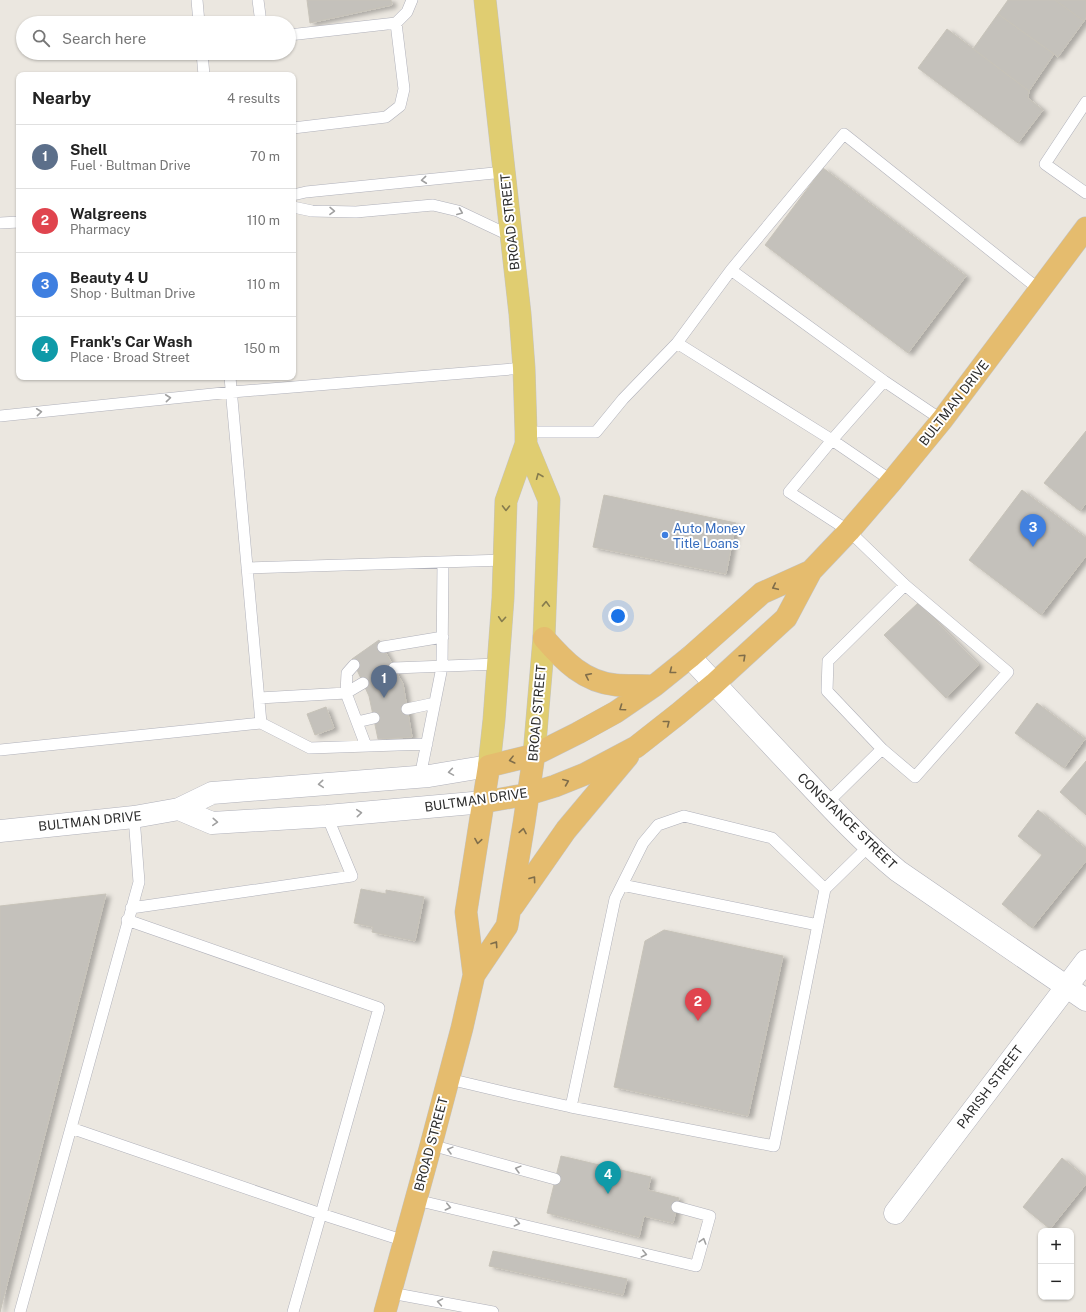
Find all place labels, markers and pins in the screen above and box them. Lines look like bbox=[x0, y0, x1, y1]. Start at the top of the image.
pin: 3 bbox=[1020, 514, 1046, 547]
place label: Auto Money Title Loans bbox=[673, 521, 746, 551]
marker: Auto Money Title Loans bbox=[660, 530, 670, 540]
pin: 1 bbox=[371, 665, 397, 698]
pin: 2 bbox=[685, 988, 711, 1021]
pin: 4 bbox=[595, 1161, 621, 1194]

